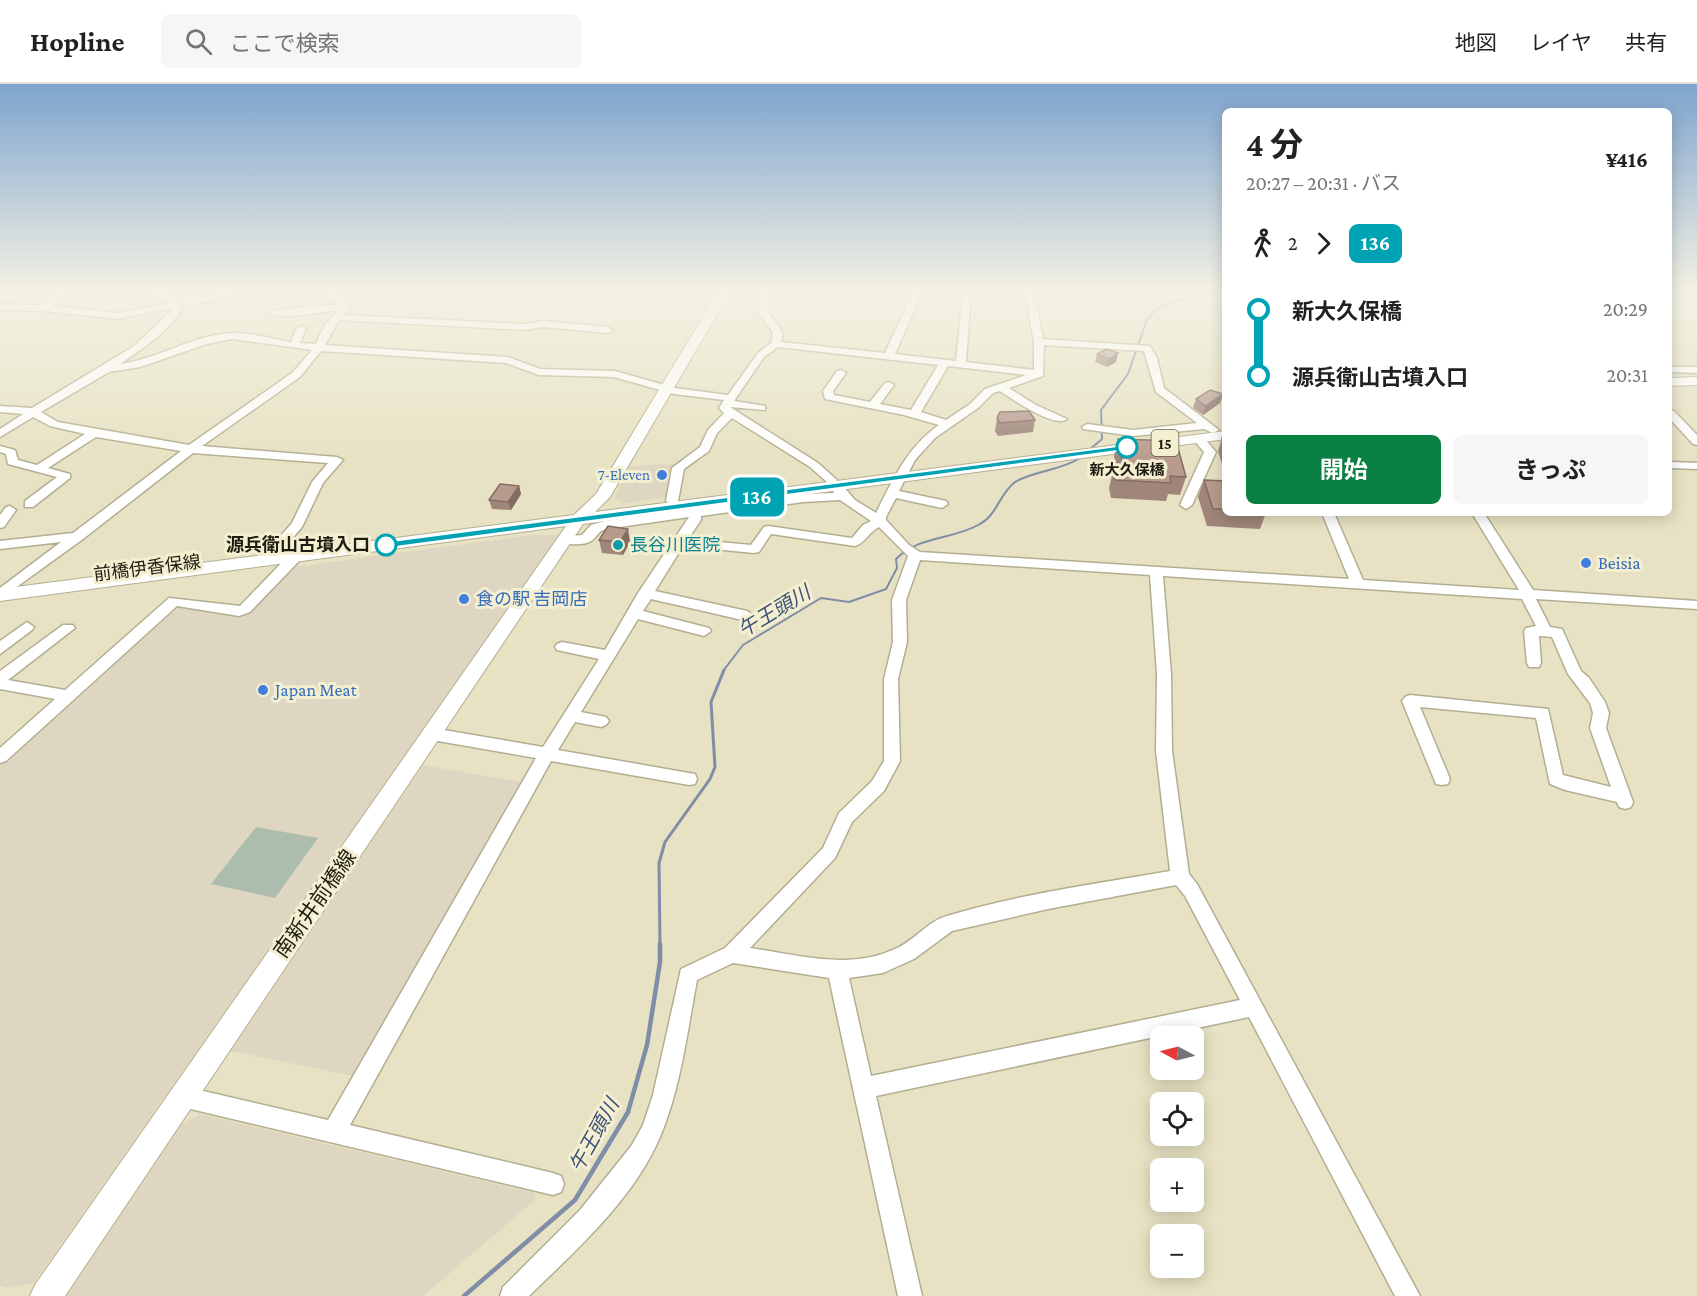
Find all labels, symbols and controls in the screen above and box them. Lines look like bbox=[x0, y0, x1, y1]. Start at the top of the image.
search box bbox=[161, 14, 581, 68]
icon: search bbox=[182, 25, 215, 58]
text: Hopline bbox=[30, 26, 125, 57]
text: ここで検索 bbox=[230, 31, 340, 56]
text: 地図 bbox=[1455, 31, 1497, 55]
text: レイヤ bbox=[1530, 31, 1592, 55]
text: 共有 bbox=[1625, 31, 1667, 55]
text: 4 分 bbox=[1246, 126, 1303, 163]
text: ¥416 bbox=[1605, 147, 1648, 172]
text: 20:27 – 20:31 · バス bbox=[1246, 172, 1401, 194]
icon: walk bbox=[1246, 227, 1279, 260]
icon: forward bbox=[1307, 227, 1340, 260]
text: 136 bbox=[1361, 231, 1390, 255]
text: 2 bbox=[1288, 232, 1298, 254]
text: 20:29 bbox=[1603, 298, 1648, 320]
text: 新大久保橋 bbox=[1292, 299, 1402, 324]
text: 20:31 bbox=[1606, 364, 1648, 386]
text: 源兵衛山古墳入口 bbox=[1292, 365, 1468, 390]
road number: 15 bbox=[1152, 430, 1178, 456]
button: 開始 bbox=[1246, 435, 1441, 504]
button: きっぷ bbox=[1453, 435, 1648, 504]
marker: 新大久保橋 bbox=[1116, 436, 1138, 458]
place label: 新大久保橋 bbox=[1089, 462, 1165, 478]
place label: 7-Eleven bbox=[598, 467, 650, 483]
marker: 7-Eleven bbox=[655, 468, 669, 482]
line badge: 136 bbox=[722, 478, 792, 516]
text: 136 bbox=[742, 485, 772, 509]
place label: 源兵衛山古墳入口 bbox=[226, 534, 370, 555]
marker: 源兵衛山古墳入口 bbox=[375, 534, 397, 556]
place label: 長谷川医院 bbox=[630, 535, 720, 555]
marker: 長谷川医院 bbox=[611, 538, 625, 552]
street label: 前橋伊香保線 bbox=[92, 551, 202, 585]
place label: Beisia bbox=[1598, 553, 1641, 573]
marker: Beisia bbox=[1579, 556, 1593, 570]
water label: 午王頭川 bbox=[734, 580, 816, 641]
place label: 食の駅 吉岡店 bbox=[476, 589, 587, 609]
marker: 食の駅 吉岡店 bbox=[457, 592, 471, 606]
place label: Japan Meat bbox=[273, 680, 358, 700]
marker: Japan Meat bbox=[256, 683, 270, 697]
street label: 南新井前橋線 bbox=[269, 846, 361, 962]
north arrow bbox=[1150, 1026, 1204, 1080]
map controls bbox=[1150, 1026, 1204, 1278]
button: locate bbox=[1150, 1092, 1204, 1146]
water label: 午王頭川 bbox=[565, 1093, 624, 1175]
button: + bbox=[1150, 1158, 1204, 1212]
button: − bbox=[1150, 1224, 1204, 1278]

